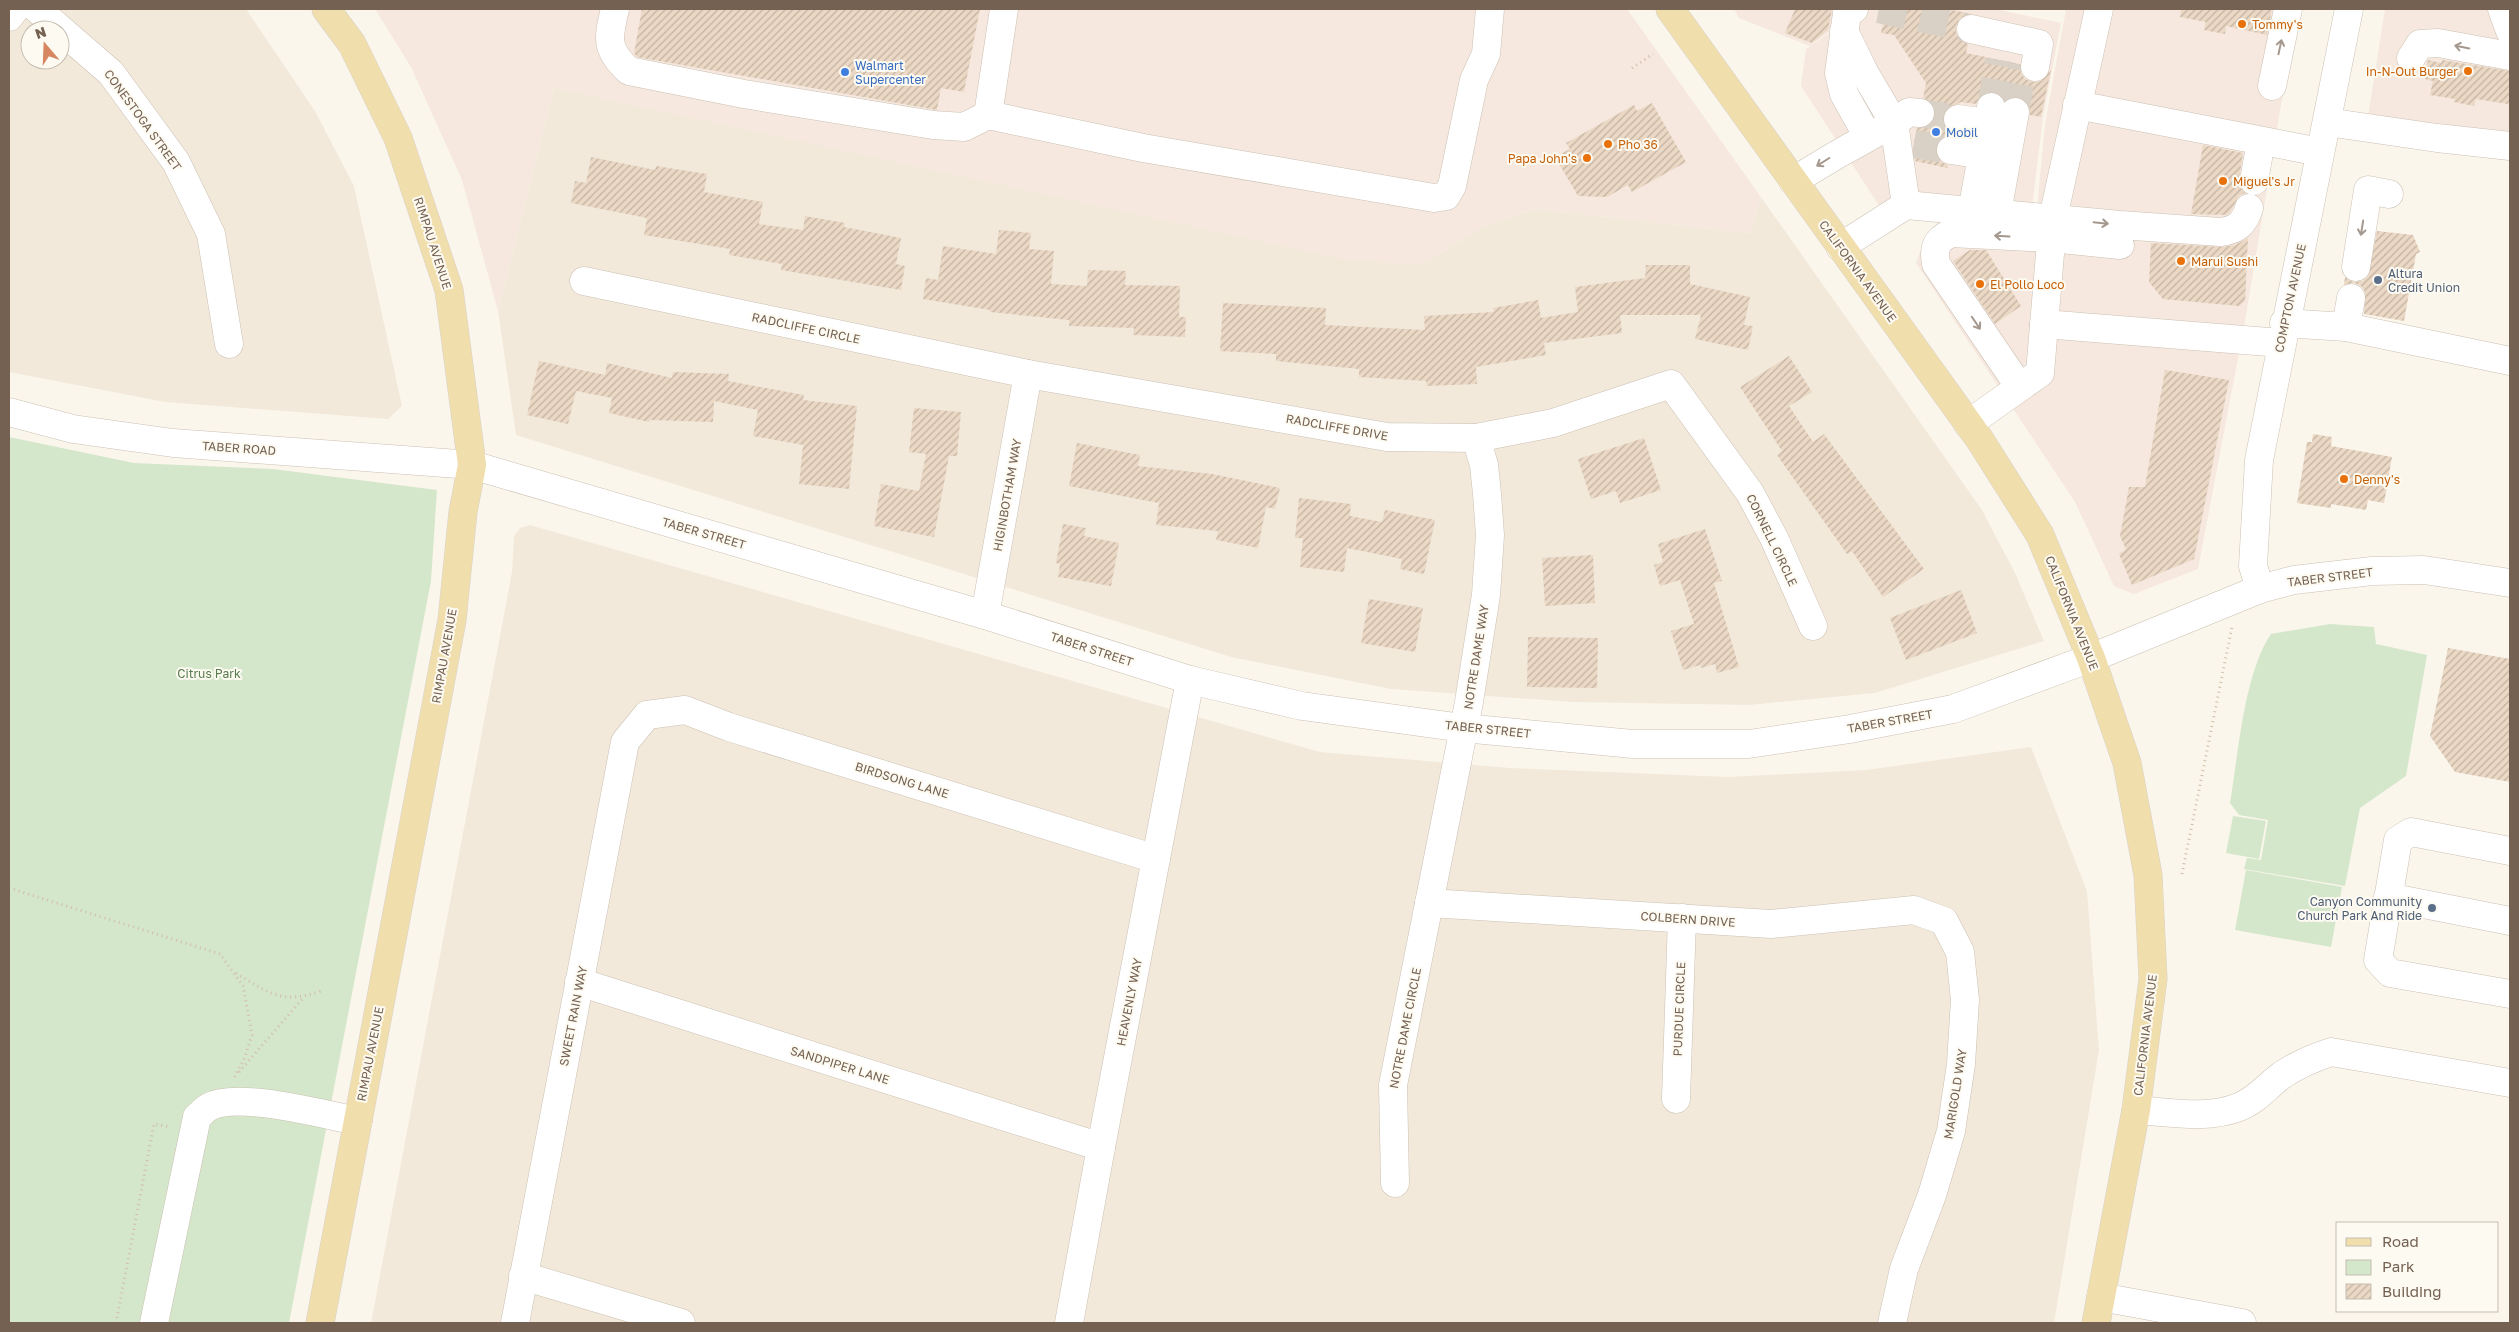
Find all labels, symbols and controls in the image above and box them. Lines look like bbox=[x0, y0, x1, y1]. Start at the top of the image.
place label: Tommy's bbox=[2252, 17, 2303, 32]
marker: Tommy's bbox=[2236, 18, 2248, 30]
north arrow bbox=[20, 20, 70, 70]
text: N bbox=[33, 22, 48, 42]
one-way arrow bbox=[2276, 40, 2285, 56]
one-way arrow bbox=[2455, 42, 2471, 52]
place label: Walmart Supercenter bbox=[855, 58, 926, 87]
place label: In-N-Out Burger bbox=[2366, 64, 2458, 79]
marker: In-N-Out Burger bbox=[2462, 65, 2474, 77]
street label: CONESTOGA STREET bbox=[101, 66, 185, 174]
marker: Walmart Supercenter bbox=[839, 66, 851, 78]
place label: Mobil bbox=[1946, 125, 1978, 140]
marker: Mobil bbox=[1930, 126, 1942, 138]
place label: Pho 36 bbox=[1618, 137, 1658, 152]
marker: Pho 36 bbox=[1602, 138, 1614, 150]
place label: Papa John's bbox=[1508, 151, 1577, 166]
marker: Papa John's bbox=[1581, 152, 1593, 164]
one-way arrow bbox=[1817, 158, 1831, 168]
place label: Miguel's Jr bbox=[2233, 174, 2295, 189]
marker: Miguel's Jr bbox=[2217, 175, 2229, 187]
street label: RIMPAU AVENUE bbox=[411, 195, 455, 291]
street label: CALIFORNIA AVENUE bbox=[1816, 217, 1900, 325]
one-way arrow bbox=[2093, 218, 2109, 228]
one-way arrow bbox=[2357, 220, 2367, 236]
one-way arrow bbox=[1994, 231, 2010, 240]
street label: COMPTON AVENUE bbox=[2271, 242, 2309, 354]
place label: Marui Sushi bbox=[2191, 254, 2258, 269]
marker: Marui Sushi bbox=[2175, 255, 2187, 267]
place label: Altura Credit Union bbox=[2388, 266, 2460, 295]
marker: Altura Credit Union bbox=[2372, 274, 2384, 286]
place label: El Pollo Loco bbox=[1990, 277, 2065, 292]
marker: El Pollo Loco bbox=[1974, 278, 1986, 290]
street label: RADCLIFFE CIRCLE bbox=[750, 309, 862, 347]
one-way arrow bbox=[1972, 316, 1982, 330]
street label: RADCLIFFE DRIVE bbox=[1285, 411, 1389, 443]
street label: HIGINBOTHAM WAY bbox=[990, 437, 1024, 552]
street label: TABER ROAD bbox=[201, 438, 277, 458]
place label: Denny's bbox=[2354, 472, 2400, 487]
marker: Denny's bbox=[2338, 473, 2350, 485]
street label: CORNELL CIRCLE bbox=[1743, 491, 1801, 589]
street label: TABER STREET bbox=[660, 514, 748, 552]
street label: CALIFORNIA AVENUE bbox=[2042, 554, 2102, 672]
street label: TABER STREET bbox=[2286, 564, 2374, 590]
street label: NOTRE DAME WAY bbox=[1460, 603, 1492, 710]
street label: RIMPAU AVENUE bbox=[428, 607, 460, 705]
street label: TABER STREET bbox=[1049, 629, 1136, 670]
park label: Citrus Park bbox=[177, 666, 241, 681]
street label: TABER STREET bbox=[1846, 706, 1934, 736]
street label: TABER STREET bbox=[1444, 717, 1532, 741]
street label: BIRDSONG LANE bbox=[853, 759, 951, 801]
place label: Canyon Community Church Park And Ride bbox=[2297, 894, 2422, 923]
marker: Canyon Community Church Park And Ride bbox=[2426, 902, 2438, 914]
street label: COLBERN DRIVE bbox=[1640, 908, 1736, 930]
street label: HEAVENLY WAY bbox=[1113, 956, 1145, 1047]
street label: PURDUE CIRCLE bbox=[1670, 961, 1688, 1057]
street label: SWEET RAIN WAY bbox=[556, 964, 590, 1067]
street label: NOTRE DAME CIRCLE bbox=[1386, 966, 1424, 1090]
street label: CALIFORNIA AVENUE bbox=[2130, 973, 2160, 1097]
street label: RIMPAU AVENUE bbox=[353, 1005, 387, 1103]
street label: SANDPIPER LANE bbox=[789, 1043, 891, 1087]
street label: MARIGOLD WAY bbox=[1940, 1047, 1970, 1140]
legend bbox=[2336, 1222, 2499, 1312]
text: Road bbox=[2382, 1232, 2419, 1250]
text: Park bbox=[2382, 1257, 2415, 1275]
text: Building bbox=[2382, 1282, 2442, 1300]

